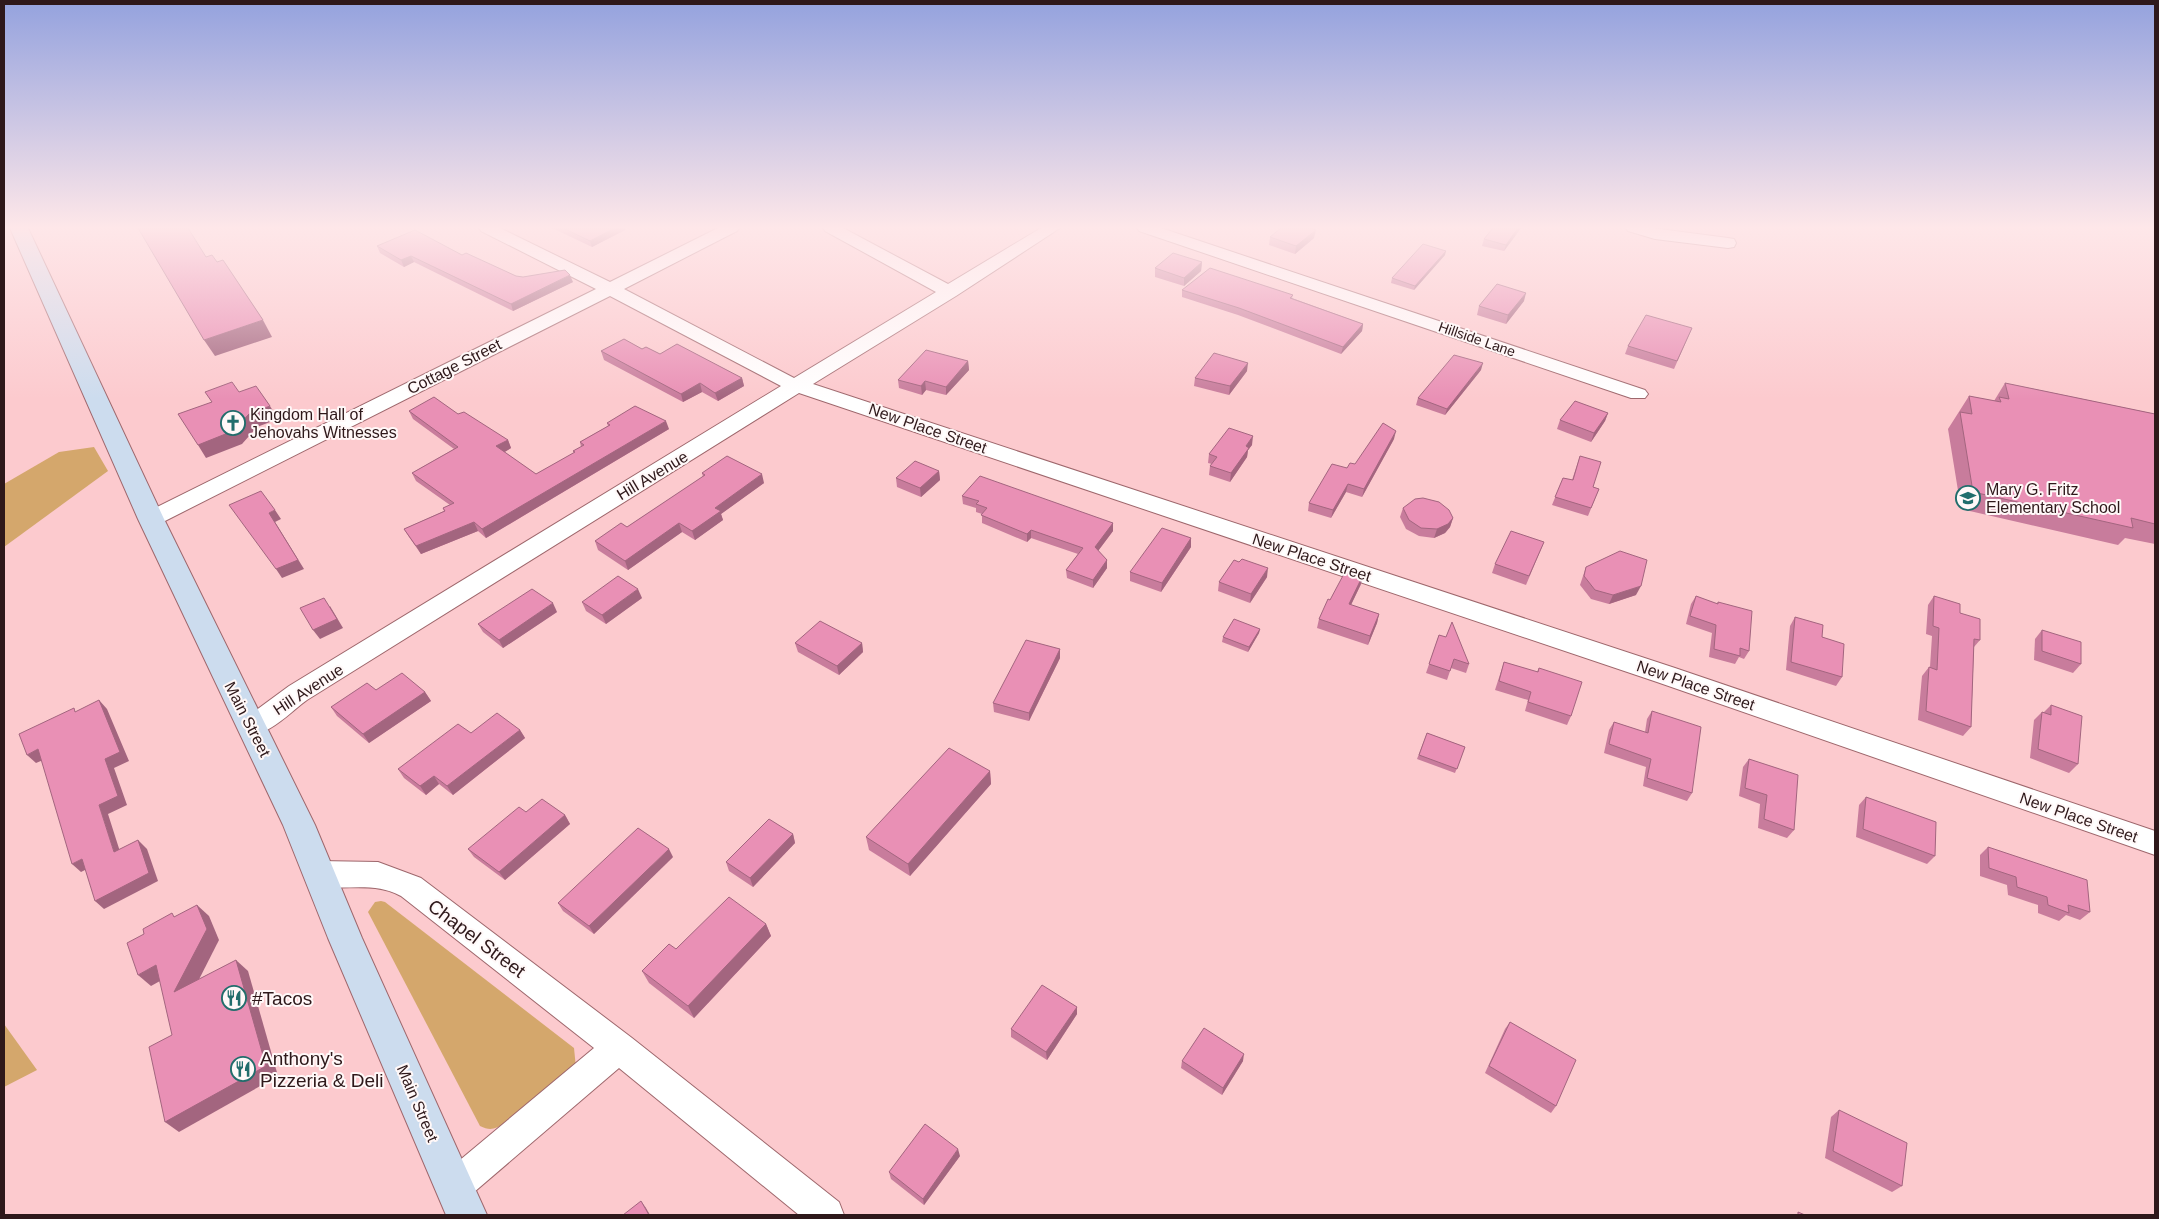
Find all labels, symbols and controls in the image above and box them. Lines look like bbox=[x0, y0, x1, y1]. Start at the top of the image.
street label: Hillside Lane bbox=[1436, 318, 1518, 360]
street label: Cottage Street bbox=[404, 335, 505, 397]
street label: New Place Street bbox=[867, 400, 990, 457]
place label: Kingdom Hall of Jehovahs Witnesses bbox=[250, 406, 397, 441]
church icon: Kingdom Hall of Jehovahs Witnesses bbox=[220, 410, 246, 436]
street label: Hill Avenue bbox=[614, 448, 691, 503]
place label: Mary G. Fritz Elementary School bbox=[1986, 481, 2120, 516]
school or university icon: Mary G. Fritz Elementary School bbox=[1955, 485, 1981, 511]
street label: New Place Street bbox=[1250, 530, 1374, 585]
street label: New Place Street bbox=[1635, 657, 1758, 714]
street label: Hill Avenue bbox=[270, 661, 346, 718]
street label: Main Street bbox=[221, 679, 274, 760]
street label: New Place Street bbox=[2018, 789, 2141, 846]
street label: Chapel Street bbox=[424, 895, 530, 982]
restaurant icon: #Tacos bbox=[221, 985, 247, 1011]
place label: #Tacos bbox=[252, 988, 312, 1009]
place label: Anthony's Pizzeria & Deli bbox=[260, 1048, 384, 1091]
restaurant icon: Anthony's Pizzeria & Deli bbox=[230, 1056, 256, 1082]
street label: Main Street bbox=[394, 1062, 442, 1145]

